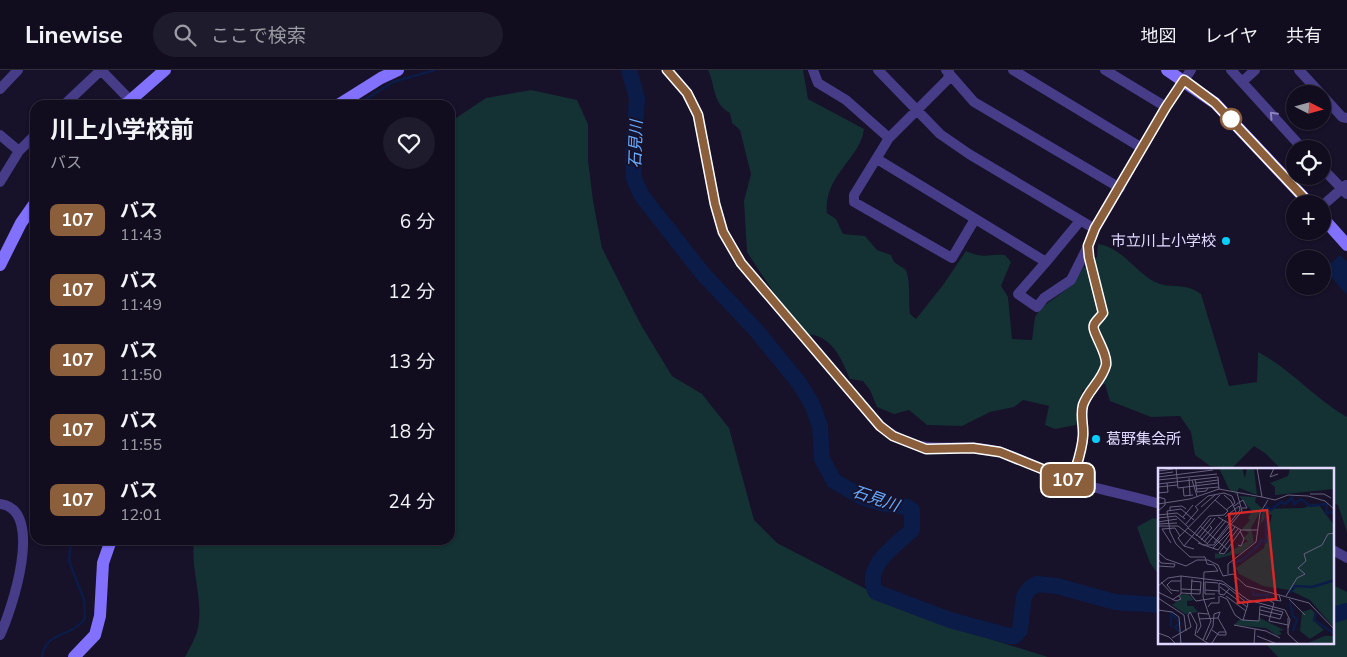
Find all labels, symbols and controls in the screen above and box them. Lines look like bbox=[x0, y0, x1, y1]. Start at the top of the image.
search box bbox=[153, 12, 503, 57]
text: Linewise bbox=[25, 19, 123, 51]
icon: search bbox=[171, 21, 199, 49]
text: ここで検索 bbox=[211, 23, 306, 49]
text: 地図 bbox=[1141, 24, 1177, 48]
text: レイヤ bbox=[1205, 24, 1258, 48]
text: 共有 bbox=[1286, 24, 1322, 48]
north arrow bbox=[1286, 85, 1331, 130]
map controls bbox=[1286, 85, 1331, 295]
unlabelled marker bbox=[1220, 108, 1242, 130]
one-way arrow bbox=[1270, 112, 1279, 121]
text: 川上小学校前 bbox=[50, 114, 194, 146]
button: heart bbox=[383, 117, 435, 169]
water label: 石見川 bbox=[624, 118, 648, 168]
button: locate bbox=[1286, 140, 1331, 185]
text: バス bbox=[50, 152, 82, 174]
button: + bbox=[1286, 195, 1331, 240]
text: バス bbox=[120, 198, 158, 224]
text: 107 bbox=[61, 208, 94, 232]
text: 6 分 bbox=[400, 209, 435, 235]
text: 11:43 bbox=[120, 224, 162, 246]
place label: 市立川上小学校 bbox=[1111, 231, 1216, 251]
marker: 市立川上小学校 bbox=[1220, 235, 1232, 247]
button: − bbox=[1286, 250, 1331, 295]
text: バス bbox=[120, 268, 158, 294]
text: 107 bbox=[61, 278, 94, 302]
text: 12 分 bbox=[388, 279, 435, 305]
text: 11:49 bbox=[120, 294, 162, 316]
text: バス bbox=[120, 338, 158, 364]
text: 107 bbox=[61, 348, 94, 372]
text: 13 分 bbox=[388, 349, 435, 375]
text: 11:50 bbox=[120, 364, 162, 386]
text: バス bbox=[120, 408, 158, 434]
text: 107 bbox=[61, 418, 94, 442]
text: 18 分 bbox=[388, 419, 435, 445]
place label: 葛野集会所 bbox=[1106, 429, 1181, 449]
marker: 葛野集会所 bbox=[1090, 433, 1102, 445]
text: 11:55 bbox=[120, 434, 162, 456]
line badge: 107 bbox=[1039, 464, 1097, 496]
text: 107 bbox=[1052, 468, 1084, 492]
inset map bbox=[1158, 468, 1334, 644]
text: バス bbox=[120, 478, 158, 504]
water label: 石見川 bbox=[849, 481, 904, 518]
text: 107 bbox=[61, 488, 94, 512]
text: 24 分 bbox=[388, 489, 435, 515]
text: 12:01 bbox=[120, 504, 162, 526]

